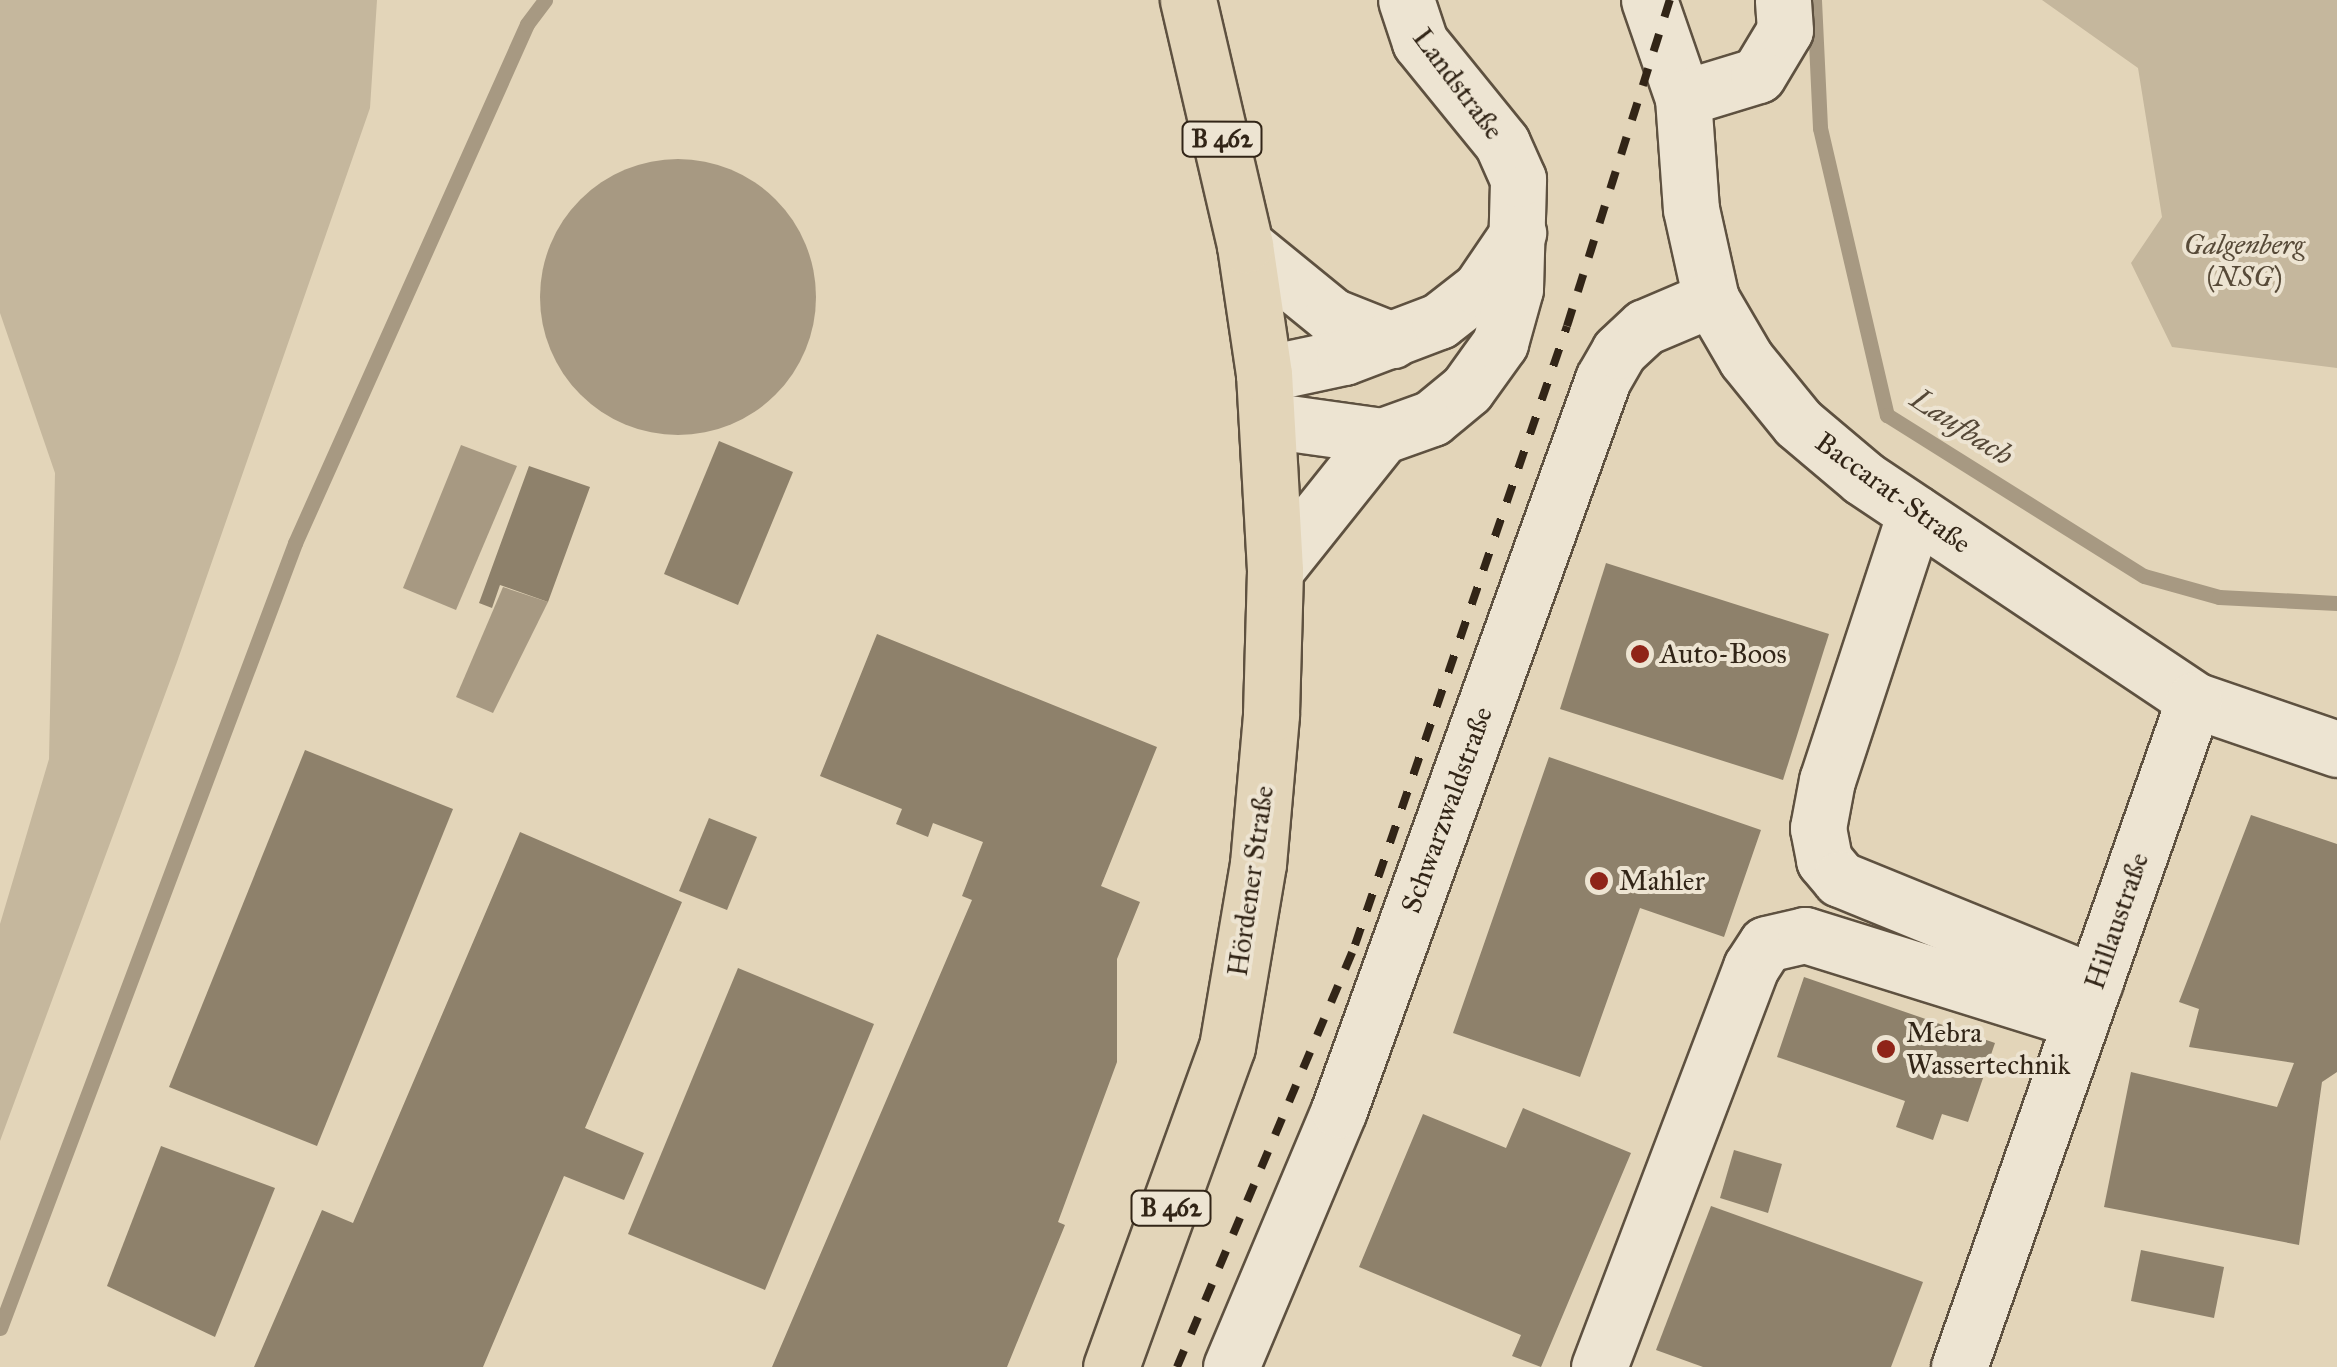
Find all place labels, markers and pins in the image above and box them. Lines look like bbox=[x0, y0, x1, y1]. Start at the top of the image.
place label: Auto-Boos bbox=[1660, 637, 1787, 671]
marker: Auto-Boos bbox=[1629, 643, 1651, 665]
place label: Mahler bbox=[1619, 864, 1705, 898]
marker: Mahler bbox=[1588, 870, 1610, 892]
place label: Mebra Wassertechnik bbox=[1906, 1016, 2070, 1082]
marker: Mebra Wassertechnik bbox=[1875, 1038, 1897, 1060]

